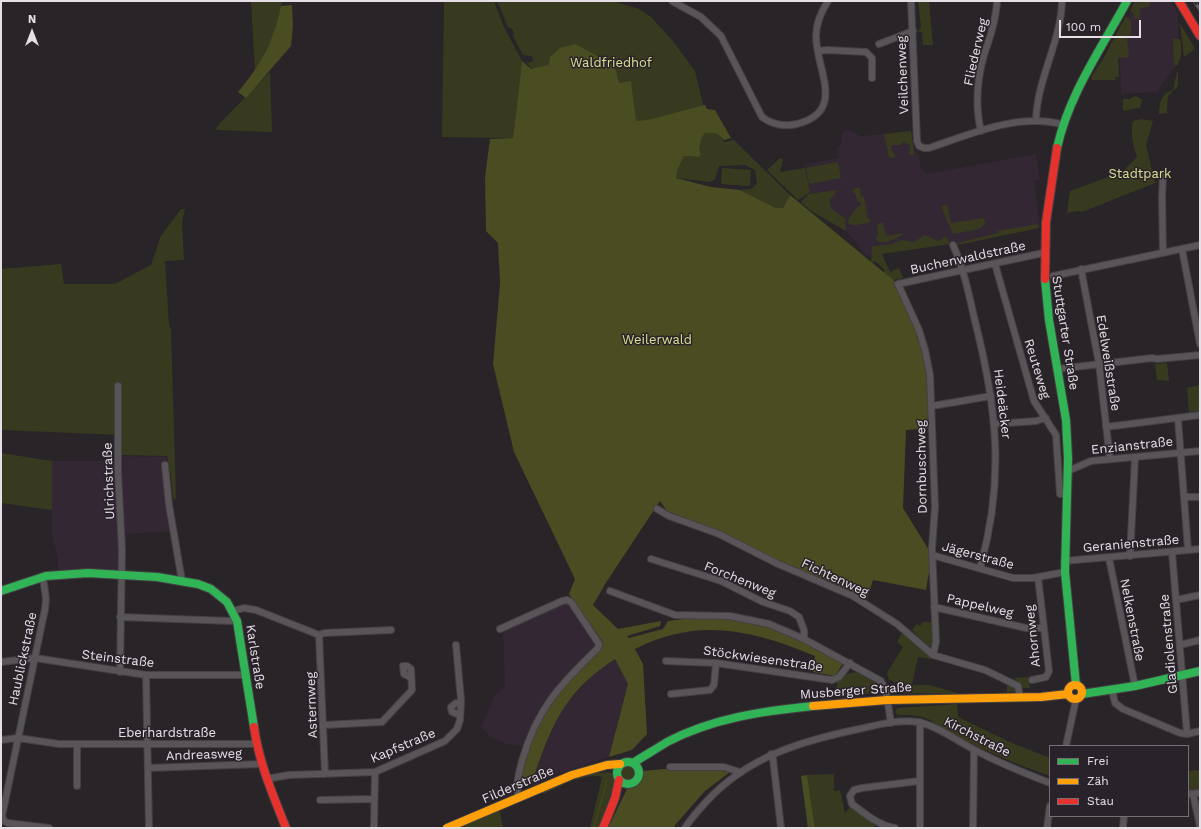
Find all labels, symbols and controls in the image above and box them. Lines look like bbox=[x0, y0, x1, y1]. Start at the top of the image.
north arrow bbox=[12, 12, 52, 52]
scale bar bbox=[1061, 12, 1143, 38]
text: N bbox=[28, 13, 36, 26]
street label: Fliederweg bbox=[961, 17, 991, 87]
text: 100 m bbox=[1066, 20, 1101, 34]
street label: Veilchenweg bbox=[894, 35, 912, 115]
park label: Waldfriedhof bbox=[570, 55, 652, 71]
park label: Stadtpark bbox=[1109, 166, 1171, 182]
street label: Buchenwaldstraße bbox=[909, 238, 1027, 278]
street label: Stuttgarter Straße bbox=[1048, 275, 1082, 391]
street label: Edelweißstraße bbox=[1093, 314, 1123, 412]
park label: Weilerwald bbox=[622, 332, 692, 348]
street label: Reuteweg bbox=[1021, 337, 1053, 401]
street label: Heideäcker bbox=[990, 368, 1014, 440]
street label: Dornbuschweg bbox=[913, 420, 931, 514]
street label: Enzianstraße bbox=[1090, 434, 1174, 458]
street label: Ulrichstraße bbox=[100, 442, 118, 520]
street label: Geranienstraße bbox=[1082, 532, 1180, 556]
street label: Jägerstraße bbox=[940, 539, 1016, 573]
street label: Fichtenweg bbox=[799, 556, 871, 600]
street label: Forchenweg bbox=[702, 559, 778, 601]
street label: Nelkenstraße bbox=[1116, 577, 1148, 663]
street label: Pappelweg bbox=[945, 591, 1015, 621]
street label: Gladiolenstraße bbox=[1157, 594, 1181, 694]
street label: Ahornweg bbox=[1022, 604, 1044, 668]
street label: Haublickstraße bbox=[5, 611, 41, 707]
street label: Karlstraße bbox=[242, 624, 268, 690]
street label: Stöckwiesenstraße bbox=[702, 643, 824, 675]
street label: Steinstraße bbox=[81, 647, 155, 671]
street label: Asternweg bbox=[303, 671, 321, 739]
street label: Musberger Straße bbox=[799, 679, 913, 703]
street label: Kirchstraße bbox=[941, 714, 1013, 760]
street label: Eberhardstraße bbox=[118, 725, 216, 741]
street label: Kapfstraße bbox=[368, 725, 438, 767]
legend bbox=[1049, 745, 1189, 817]
street label: Andreasweg bbox=[166, 746, 242, 764]
text: Frei bbox=[1087, 754, 1109, 768]
street label: Filderstraße bbox=[480, 763, 556, 807]
text: Zäh bbox=[1087, 774, 1109, 788]
text: Stau bbox=[1087, 794, 1114, 808]

